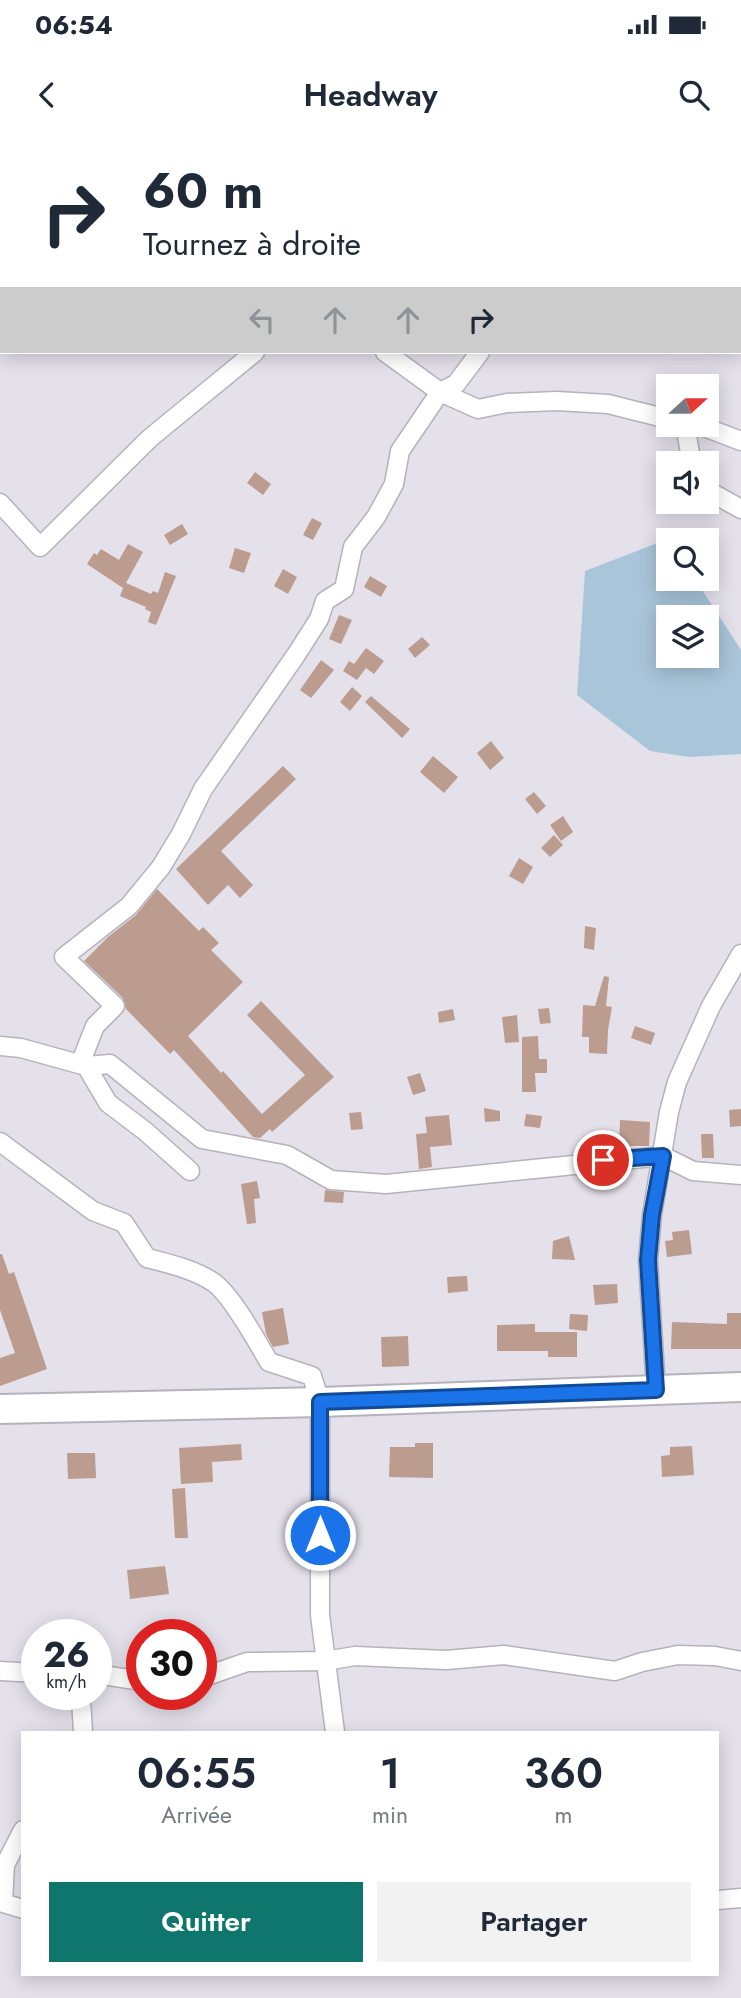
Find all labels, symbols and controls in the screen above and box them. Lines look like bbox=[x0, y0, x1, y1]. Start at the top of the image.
text: 06:54 bbox=[35, 6, 113, 44]
text: Headway bbox=[303, 72, 438, 118]
icon: back bbox=[28, 76, 66, 114]
icon: search bbox=[675, 76, 713, 114]
text: 60 m bbox=[143, 156, 263, 226]
icon: right bbox=[28, 168, 119, 259]
text: Tournez à droite bbox=[143, 221, 361, 267]
icon: left bbox=[243, 301, 281, 339]
icon: ahead bbox=[316, 301, 354, 339]
icon: ahead bbox=[389, 301, 427, 339]
icon: right bbox=[462, 301, 500, 339]
north arrow bbox=[656, 374, 719, 438]
map controls bbox=[656, 374, 719, 668]
button: sound bbox=[656, 451, 719, 514]
button: search bbox=[656, 528, 719, 591]
button: layers bbox=[656, 605, 719, 668]
pin bbox=[573, 1130, 633, 1190]
icon: arrive bbox=[584, 1141, 622, 1179]
position arrow bbox=[283, 1498, 357, 1572]
speed limit sign: 30 bbox=[126, 1619, 217, 1710]
text: 26 bbox=[43, 1630, 90, 1680]
text: km/h bbox=[46, 1669, 87, 1695]
text: 06:55 bbox=[137, 1743, 256, 1804]
text: 1 bbox=[380, 1743, 400, 1804]
text: 360 bbox=[524, 1743, 603, 1804]
text: Arrivée bbox=[161, 1798, 232, 1832]
text: min bbox=[372, 1798, 408, 1832]
text: m bbox=[555, 1798, 573, 1832]
button: Quitter bbox=[49, 1882, 363, 1962]
button: Partager bbox=[377, 1882, 691, 1962]

